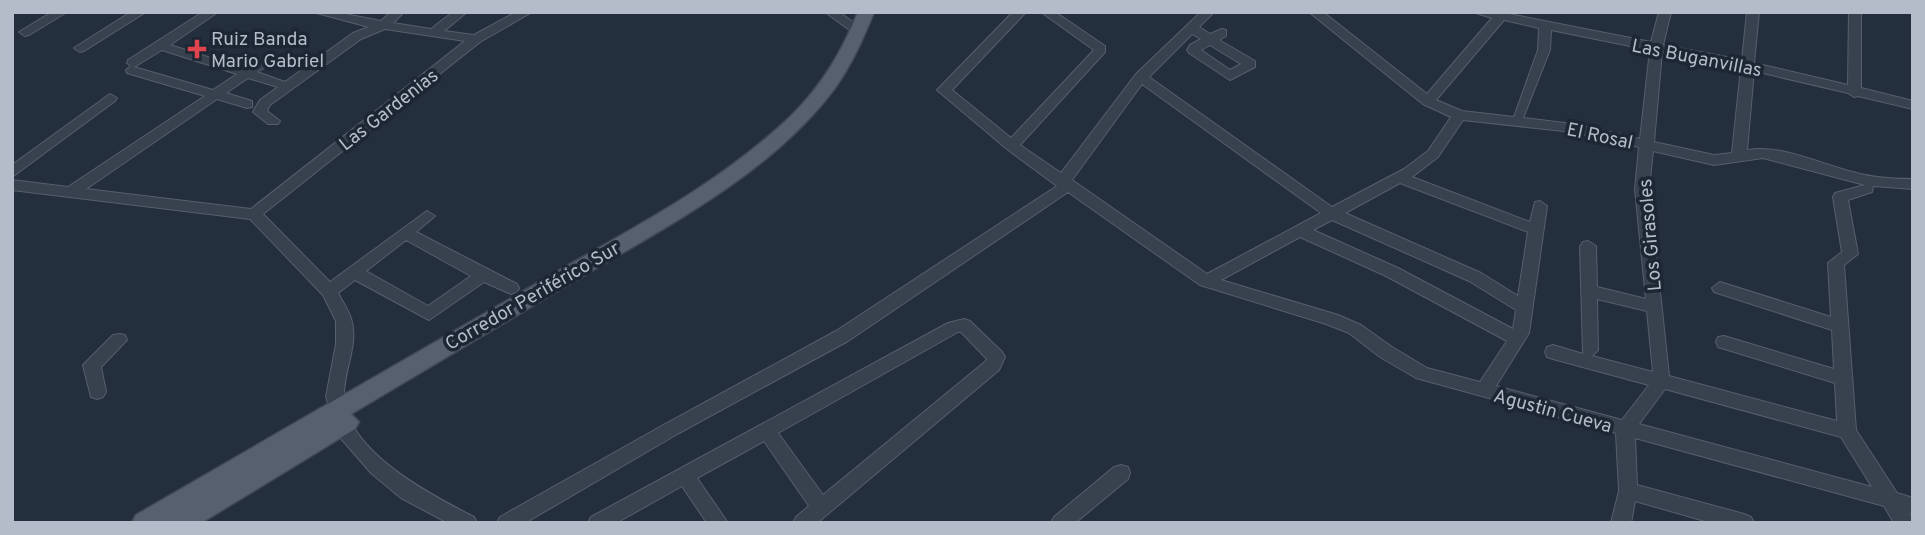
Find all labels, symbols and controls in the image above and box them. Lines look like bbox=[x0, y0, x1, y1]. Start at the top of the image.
place label: Ruiz Banda Mario Gabriel bbox=[211, 28, 324, 74]
street label: Las Buganvillas bbox=[1629, 35, 1764, 83]
marker: Ruiz Banda Mario Gabriel bbox=[189, 41, 205, 57]
street label: Las Gardenias bbox=[335, 64, 444, 157]
street label: El Rosal bbox=[1564, 118, 1635, 156]
street label: Los Girasoles bbox=[1634, 178, 1668, 292]
street label: Corredor Periférico Sur bbox=[441, 237, 625, 357]
street label: Agustin Cueva bbox=[1491, 385, 1614, 439]

